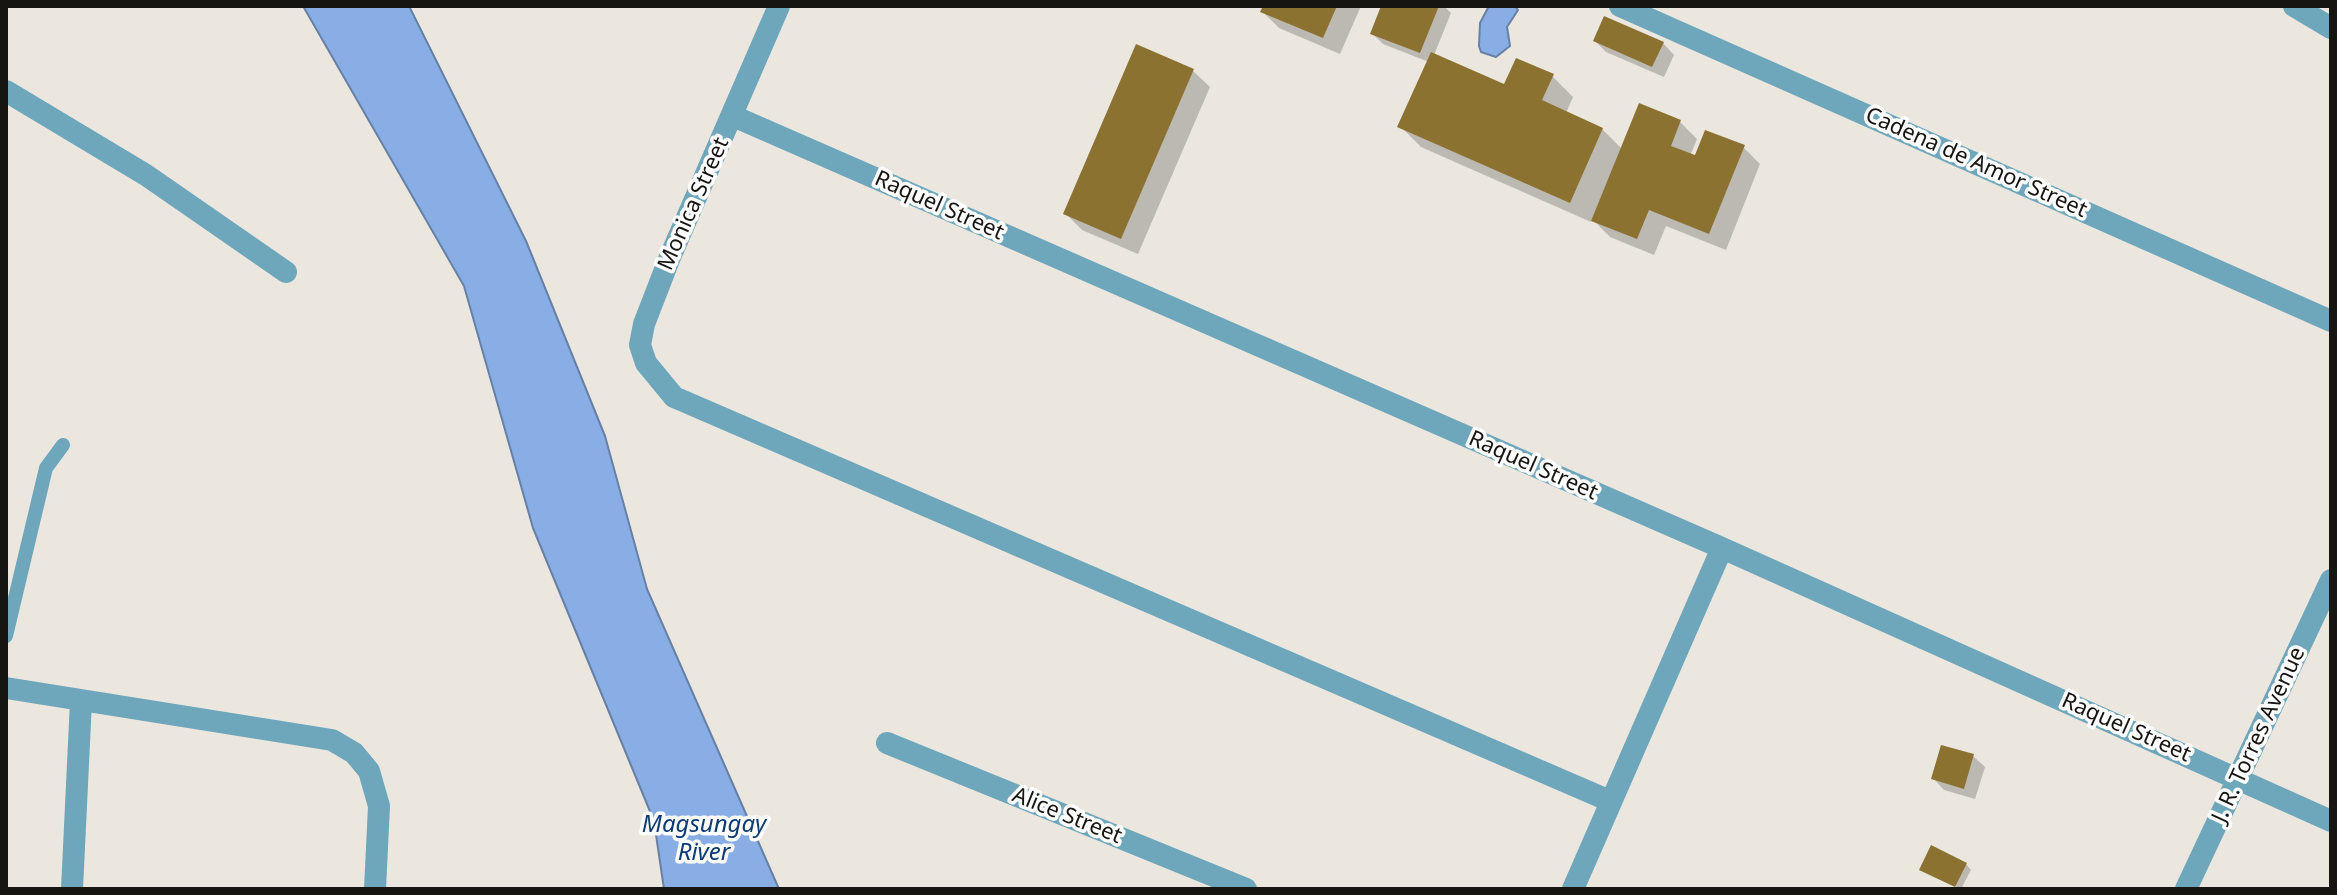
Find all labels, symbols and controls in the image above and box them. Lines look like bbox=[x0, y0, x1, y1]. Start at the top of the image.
street label: Cadena de Amor Street bbox=[1861, 102, 2091, 224]
street label: Monica Street bbox=[653, 134, 735, 274]
street label: Raquel Street bbox=[870, 166, 1008, 246]
street label: Raquel Street bbox=[1464, 426, 1602, 506]
street label: J. R. Torres Avenue bbox=[2207, 643, 2311, 827]
street label: Raquel Street bbox=[2057, 688, 2195, 768]
street label: Alice Street bbox=[1009, 782, 1125, 850]
water label: Magsungay River bbox=[642, 811, 766, 867]

